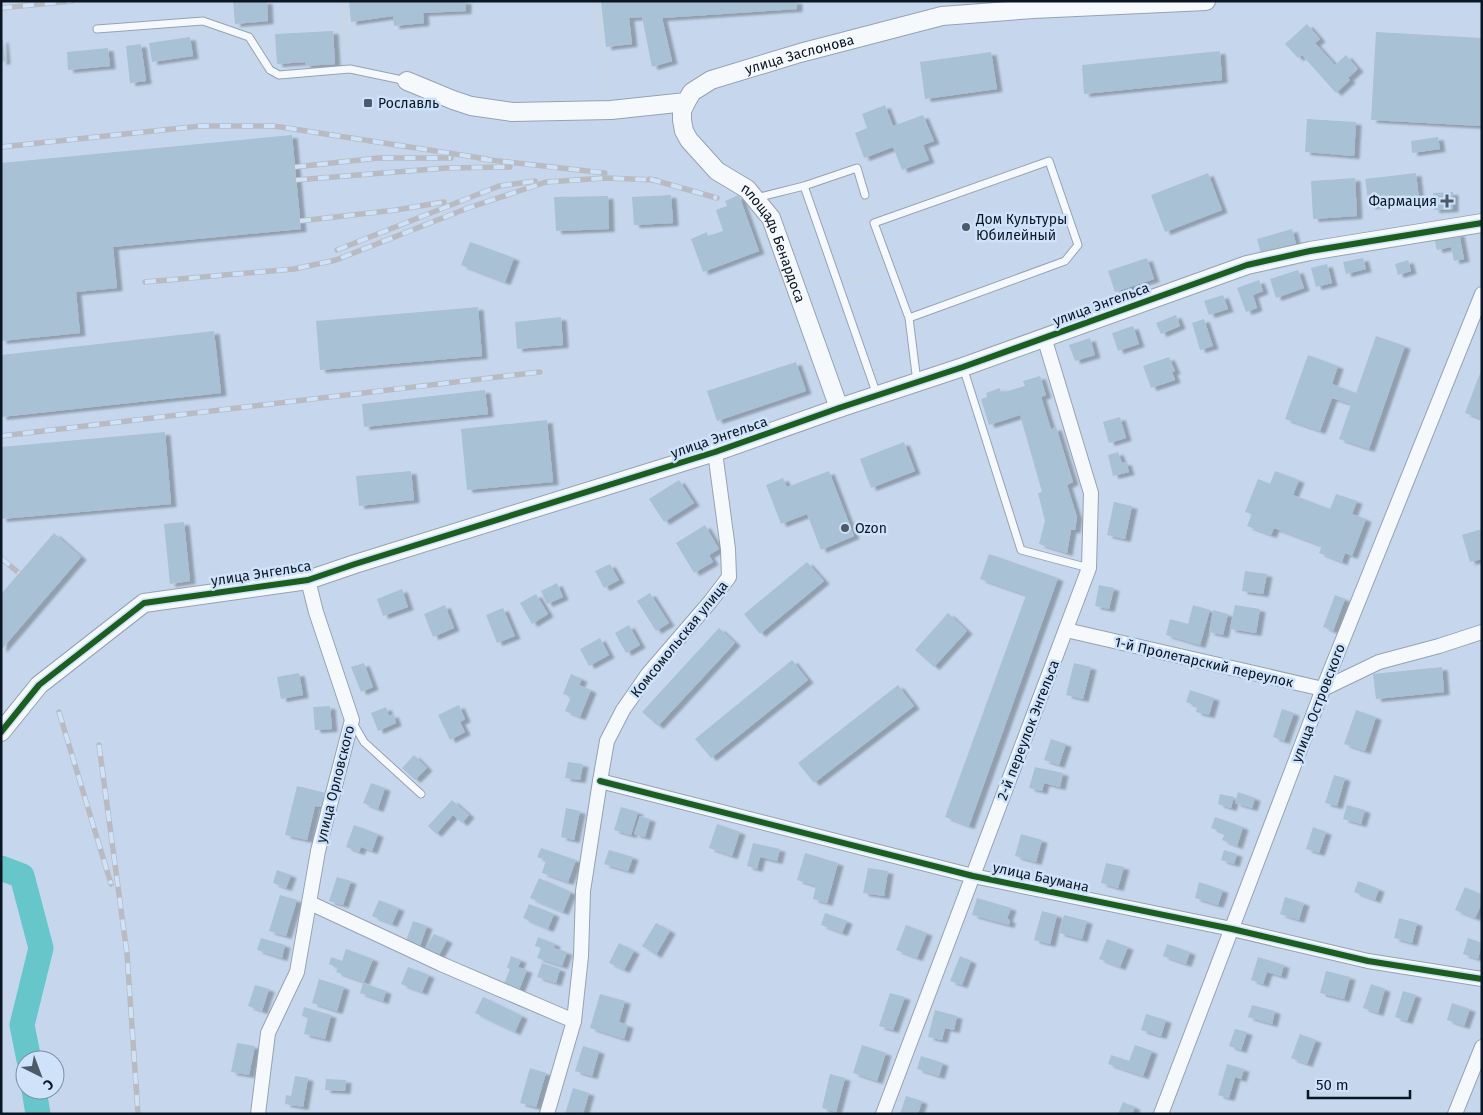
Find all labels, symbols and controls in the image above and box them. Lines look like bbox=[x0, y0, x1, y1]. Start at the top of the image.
street label: улица Заслонова bbox=[743, 31, 856, 78]
place label: Рославль bbox=[378, 95, 439, 112]
marker: Рославль bbox=[362, 97, 374, 109]
street label: площадь Бенардоса bbox=[738, 179, 809, 305]
place label: Фармация bbox=[1368, 193, 1437, 210]
marker: Фармация bbox=[1441, 195, 1453, 207]
place label: Дом Культуры Юбилейный bbox=[975, 211, 1067, 244]
marker: Дом Культуры Юбилейный bbox=[960, 221, 972, 233]
street label: улица Энгельса bbox=[1051, 279, 1152, 330]
street label: улица Энгельса bbox=[669, 413, 770, 462]
place label: Ozon bbox=[855, 520, 887, 537]
marker: Ozon bbox=[839, 522, 851, 534]
street label: улица Энгельса bbox=[210, 557, 312, 590]
street label: Комсомольская улица bbox=[627, 578, 732, 701]
street label: 1-й Пролетарский переулок bbox=[1113, 634, 1296, 692]
street label: улица Островского bbox=[1288, 642, 1349, 765]
street label: 2-й переулок Энгельса bbox=[994, 658, 1063, 803]
street label: улица Орловского bbox=[313, 724, 358, 845]
street label: улица Баумана bbox=[991, 859, 1091, 896]
north arrow bbox=[15, 1050, 65, 1100]
scale bar bbox=[1308, 1068, 1410, 1100]
text: С bbox=[40, 1075, 57, 1093]
text: 50 m bbox=[1316, 1076, 1349, 1094]

